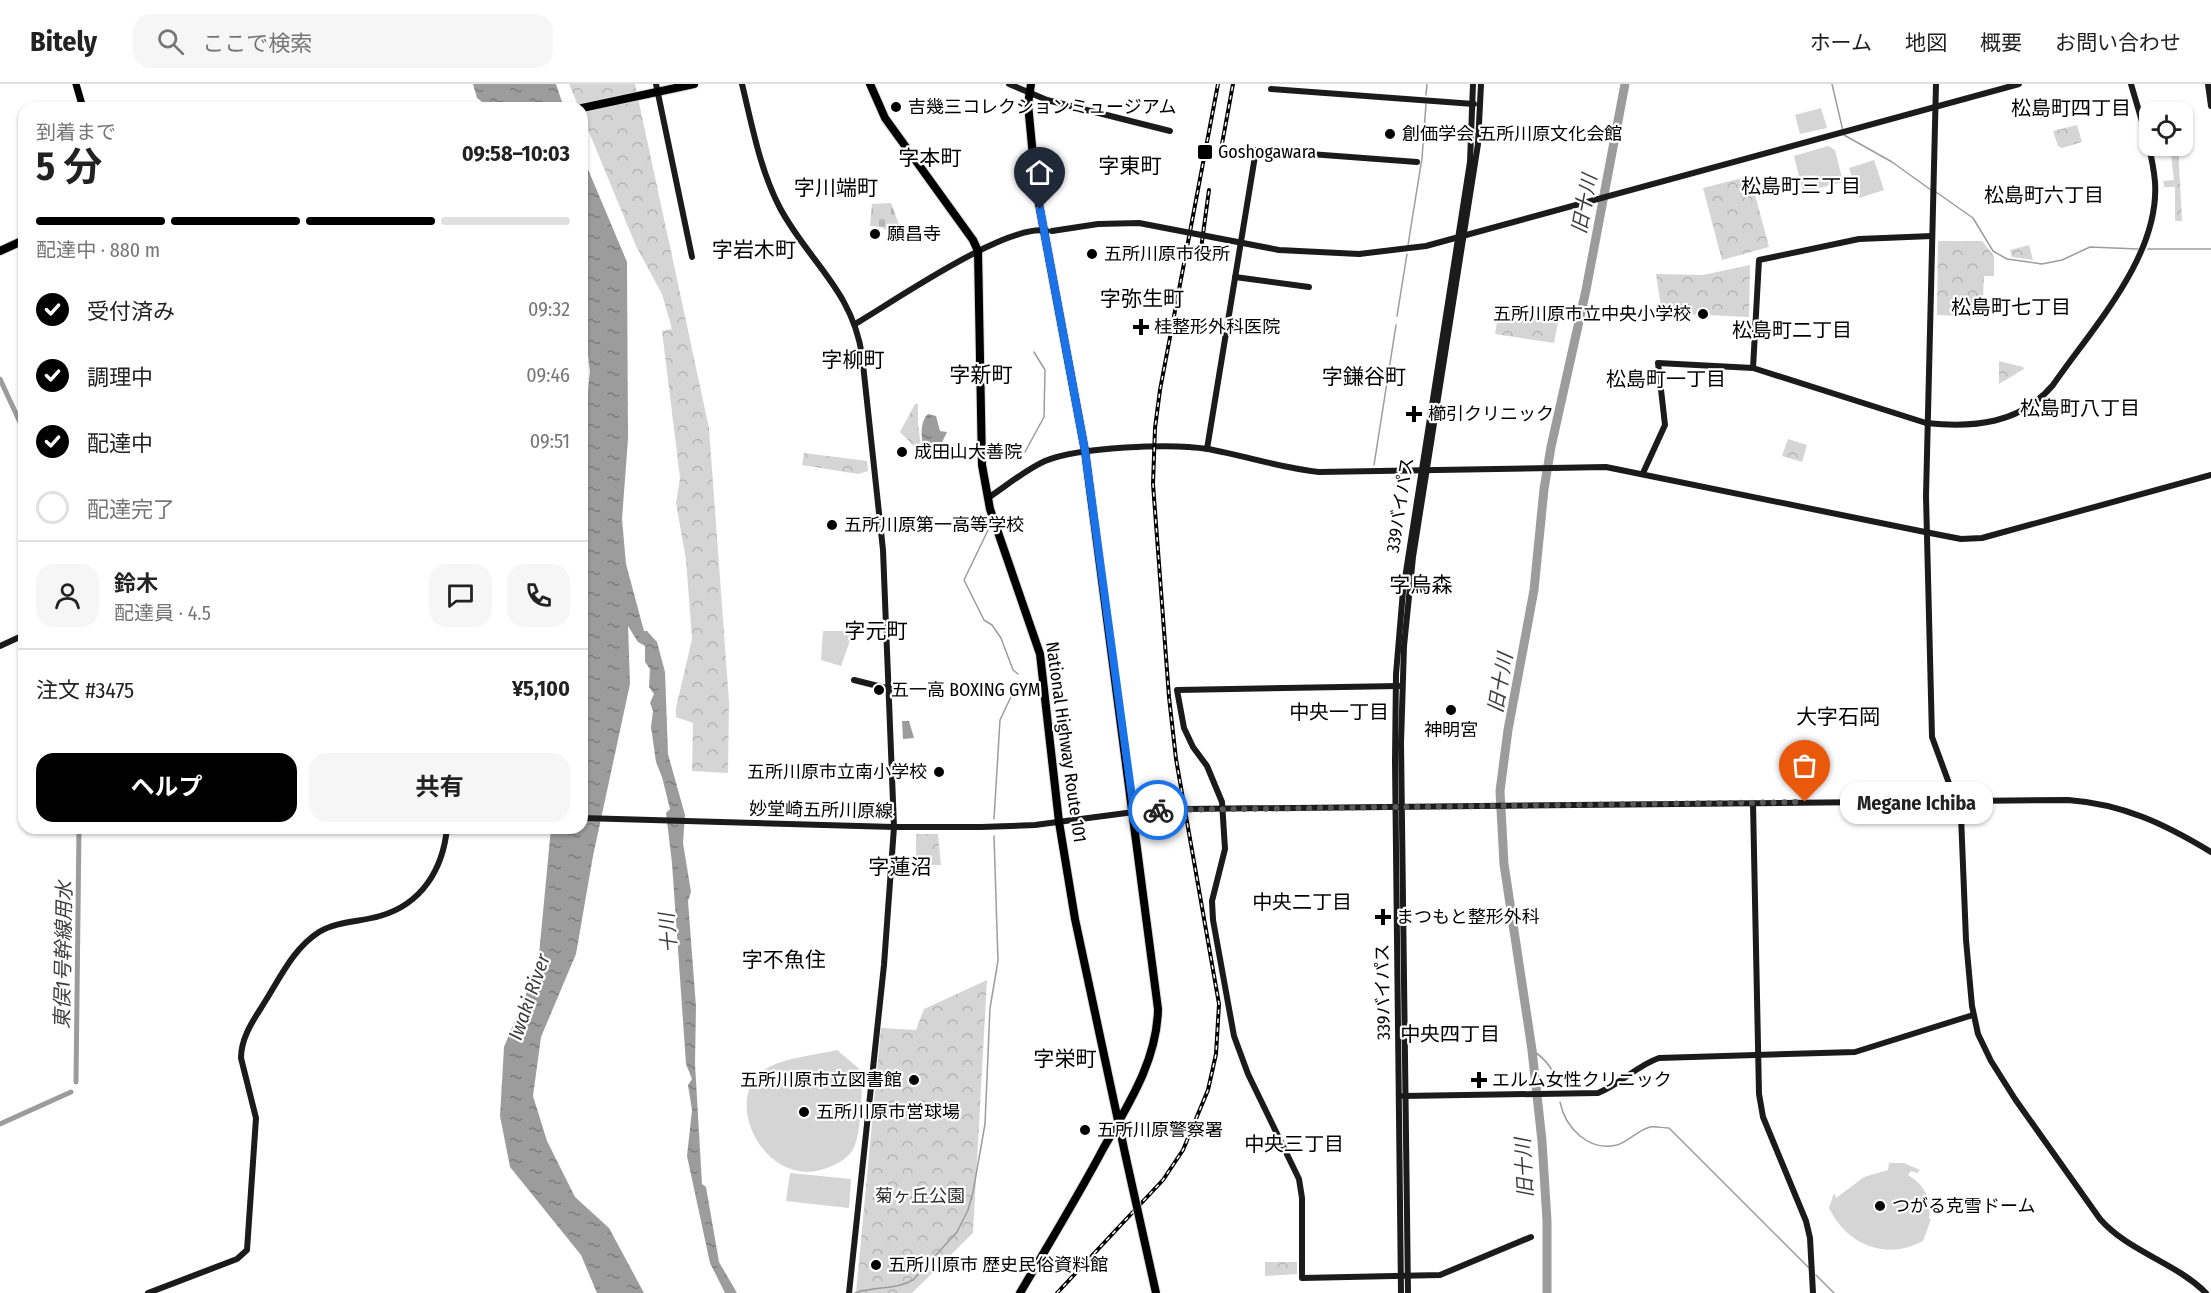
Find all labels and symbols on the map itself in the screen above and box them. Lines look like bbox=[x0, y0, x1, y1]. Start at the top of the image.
place label: 吉幾三コレクションミュージアム bbox=[908, 96, 1176, 118]
district label: 松島町四丁目 bbox=[2011, 96, 2131, 120]
marker: 吉幾三コレクションミュージアム bbox=[889, 100, 903, 114]
place label: 創価学会 五所川原文化会館 bbox=[1402, 123, 1622, 145]
marker: 創価学会 五所川原文化会館 bbox=[1383, 127, 1397, 141]
place label: Goshogawara bbox=[1218, 141, 1316, 163]
marker: Goshogawara bbox=[1196, 143, 1214, 161]
district label: 字本町 bbox=[899, 145, 962, 171]
pin bbox=[1014, 147, 1065, 209]
district label: 字東町 bbox=[1099, 153, 1162, 179]
water label: 旧十川 bbox=[1566, 170, 1602, 236]
district label: 松島町三丁目 bbox=[1741, 174, 1861, 198]
district label: 字川端町 bbox=[794, 175, 878, 201]
district label: 松島町六丁目 bbox=[1984, 183, 2104, 207]
place label: 願昌寺 bbox=[887, 223, 941, 245]
marker: 願昌寺 bbox=[868, 227, 882, 241]
district label: 字岩木町 bbox=[712, 237, 796, 263]
place label: 五所川原市役所 bbox=[1104, 243, 1230, 265]
marker: 五所川原市役所 bbox=[1085, 247, 1099, 261]
district label: 字弥生町 bbox=[1100, 286, 1184, 312]
district label: 松島町七丁目 bbox=[1951, 295, 2071, 319]
place label: 五所川原市立中央小学校 bbox=[1493, 303, 1691, 325]
marker: 五所川原市立中央小学校 bbox=[1696, 307, 1710, 321]
place label: 桂整形外科医院 bbox=[1154, 316, 1280, 338]
marker: 桂整形外科医院 bbox=[1132, 318, 1150, 336]
district label: 松島町二丁目 bbox=[1732, 318, 1852, 342]
district label: 字柳町 bbox=[822, 347, 885, 373]
district label: 字新町 bbox=[950, 362, 1013, 388]
district label: 字鎌谷町 bbox=[1322, 364, 1406, 390]
district label: 松島町一丁目 bbox=[1606, 367, 1726, 391]
district label: 松島町八丁目 bbox=[2020, 396, 2140, 420]
place label: 櫛引クリニック bbox=[1428, 403, 1554, 425]
marker: 櫛引クリニック bbox=[1405, 405, 1423, 423]
place label: 成田山大善院 bbox=[914, 441, 1022, 463]
marker: 成田山大善院 bbox=[895, 445, 909, 459]
street label: 339バイパス bbox=[1382, 456, 1418, 554]
place label: 五所川原第一高等学校 bbox=[844, 514, 1024, 536]
marker: 五所川原第一高等学校 bbox=[825, 518, 839, 532]
district label: 字烏森 bbox=[1390, 572, 1453, 598]
district label: 字元町 bbox=[845, 618, 908, 644]
street label: National Highway Route 101 bbox=[1041, 640, 1091, 844]
water label: 旧十川 bbox=[1483, 649, 1517, 715]
place label: 五一高 BOXING GYM bbox=[891, 679, 1040, 701]
marker: 五一高 BOXING GYM bbox=[872, 683, 886, 697]
district label: 中央一丁目 bbox=[1289, 700, 1389, 724]
marker: 神明宮 bbox=[1444, 703, 1458, 717]
district label: 大字石岡 bbox=[1796, 704, 1880, 730]
place label: 神明宮 bbox=[1424, 719, 1478, 741]
pin bbox=[1779, 740, 1830, 802]
place label: 五所川原市立南小学校 bbox=[747, 761, 927, 783]
marker: 五所川原市立南小学校 bbox=[932, 765, 946, 779]
courier bbox=[1128, 780, 1188, 840]
callout: Megane Ichiba bbox=[1841, 781, 1994, 823]
street label: 妙堂崎五所川原線 bbox=[749, 798, 893, 822]
district label: 字蓮沼 bbox=[869, 854, 932, 880]
water label: 東俣1号幹線用水 bbox=[50, 879, 76, 1029]
district label: 中央二丁目 bbox=[1252, 890, 1352, 914]
place label: まつもと整形外科 bbox=[1396, 906, 1540, 928]
marker: まつもと整形外科 bbox=[1374, 908, 1392, 926]
water label: 十川 bbox=[654, 910, 682, 954]
street label: 339バイパス bbox=[1371, 944, 1395, 1040]
district label: 字不魚住 bbox=[742, 947, 826, 973]
water label: Iwaki River bbox=[503, 950, 555, 1043]
district label: 中央四丁目 bbox=[1400, 1022, 1500, 1046]
district label: 字栄町 bbox=[1034, 1046, 1097, 1072]
place label: 五所川原市立図書館 bbox=[740, 1069, 902, 1091]
place label: エルム女性クリニック bbox=[1492, 1069, 1672, 1091]
marker: エルム女性クリニック bbox=[1470, 1071, 1488, 1089]
marker: 五所川原市立図書館 bbox=[907, 1073, 921, 1087]
place label: 五所川原市営球場 bbox=[816, 1101, 960, 1123]
marker: 五所川原市営球場 bbox=[797, 1105, 811, 1119]
place label: 五所川原警察署 bbox=[1097, 1119, 1223, 1141]
marker: 五所川原警察署 bbox=[1078, 1123, 1092, 1137]
district label: 中央三丁目 bbox=[1244, 1132, 1344, 1156]
water label: 旧十川 bbox=[1510, 1135, 1538, 1199]
park label: 菊ヶ丘公園 bbox=[875, 1185, 965, 1207]
place label: つがる克雪ドーム bbox=[1892, 1195, 2035, 1217]
marker: つがる克雪ドーム bbox=[1873, 1199, 1887, 1213]
place label: 五所川原市 歴史民俗資料館 bbox=[888, 1254, 1108, 1276]
marker: 五所川原市 歴史民俗資料館 bbox=[869, 1258, 883, 1272]

